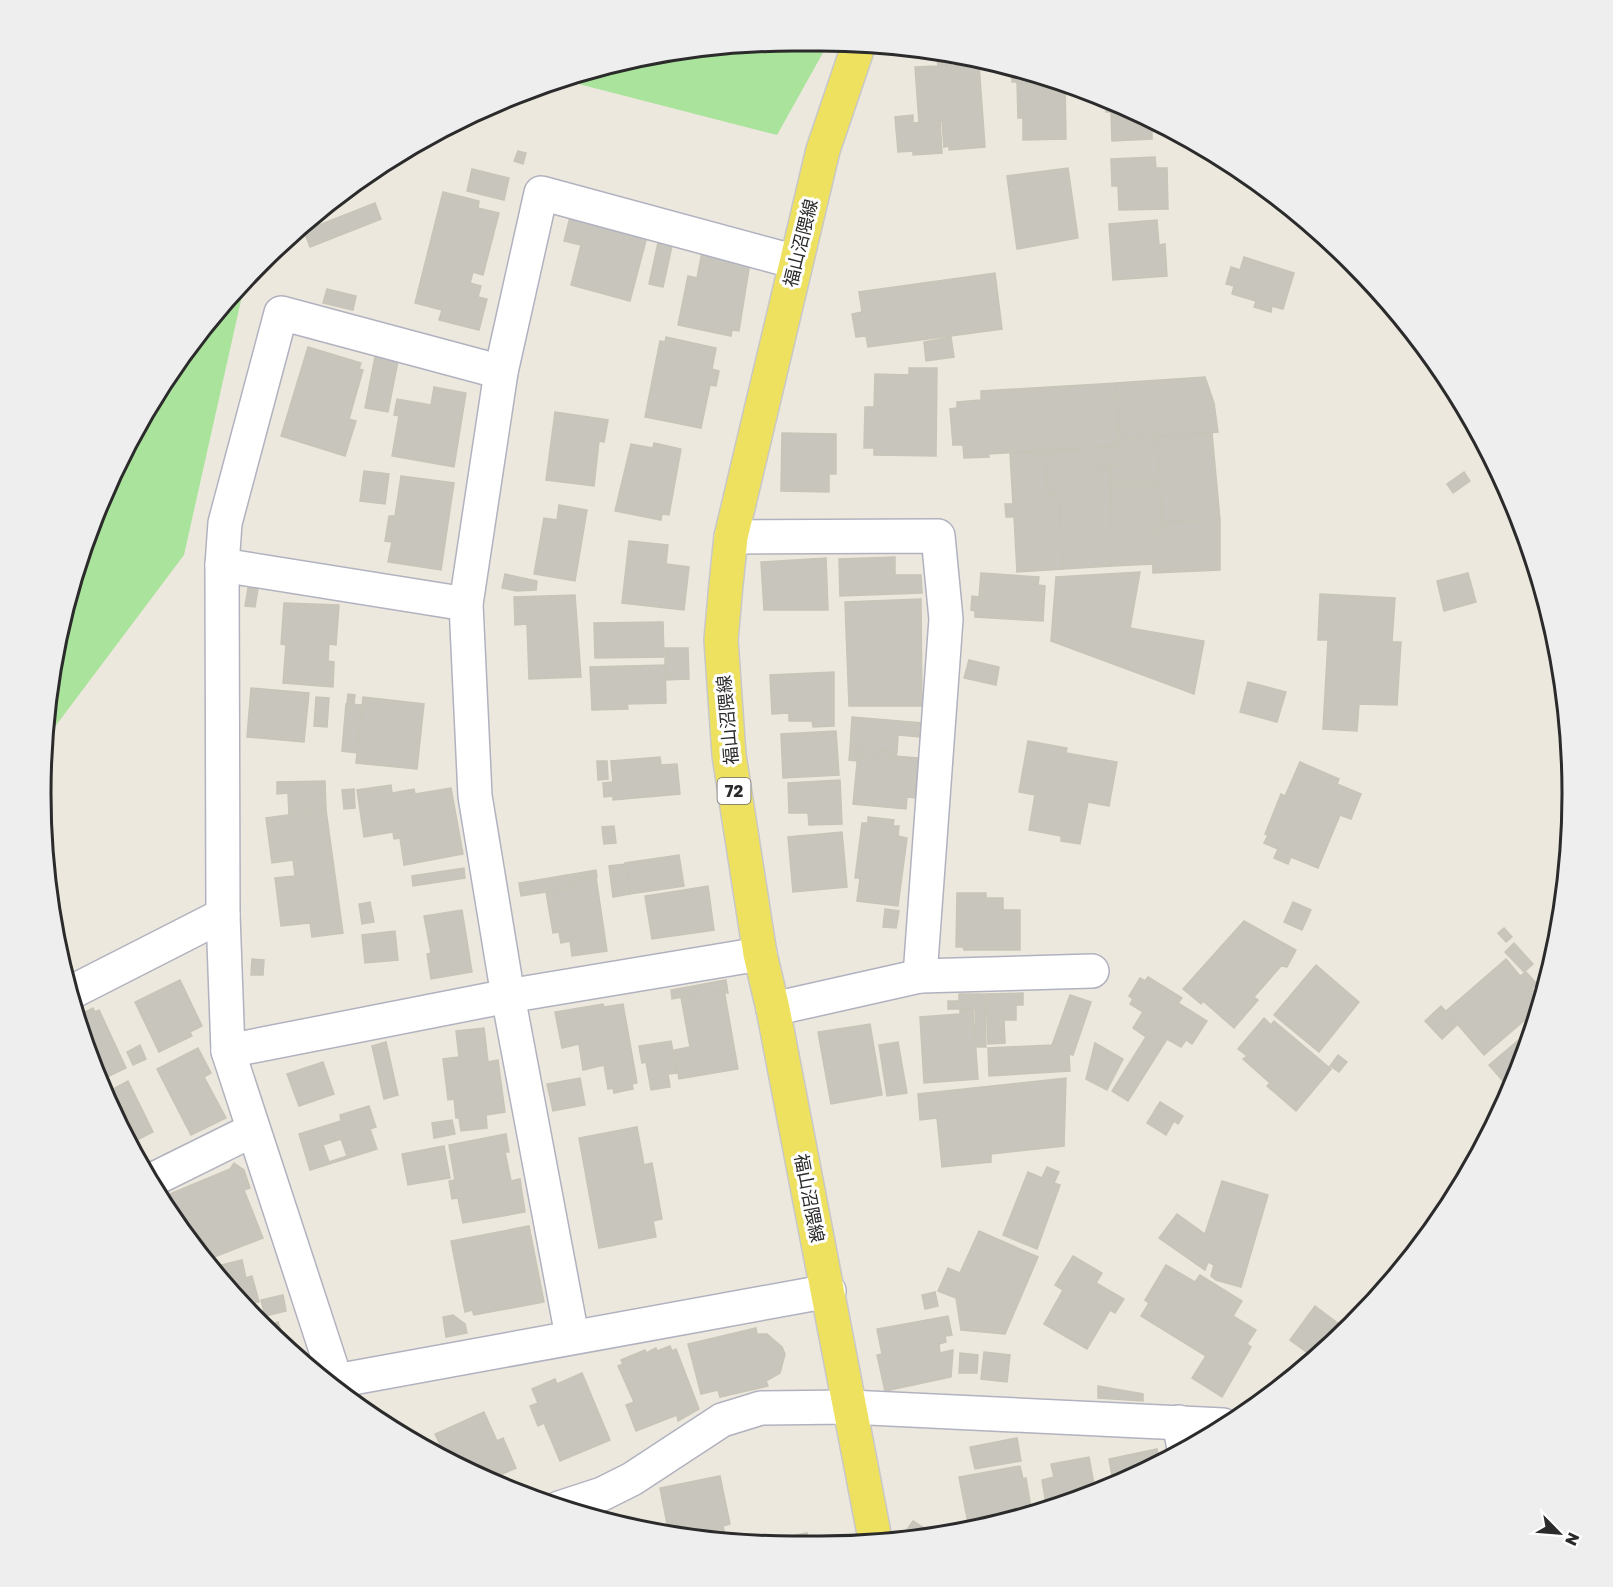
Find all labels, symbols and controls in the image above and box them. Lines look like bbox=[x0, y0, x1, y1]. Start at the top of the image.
street label: 福山沼隈線 bbox=[778, 197, 822, 289]
street label: 福山沼隈線 bbox=[712, 674, 742, 766]
road number: 72 bbox=[718, 778, 750, 804]
street label: 福山沼隈線 bbox=[791, 1152, 829, 1244]
north arrow bbox=[1529, 1503, 1589, 1563]
text: N bbox=[1561, 1530, 1584, 1549]

